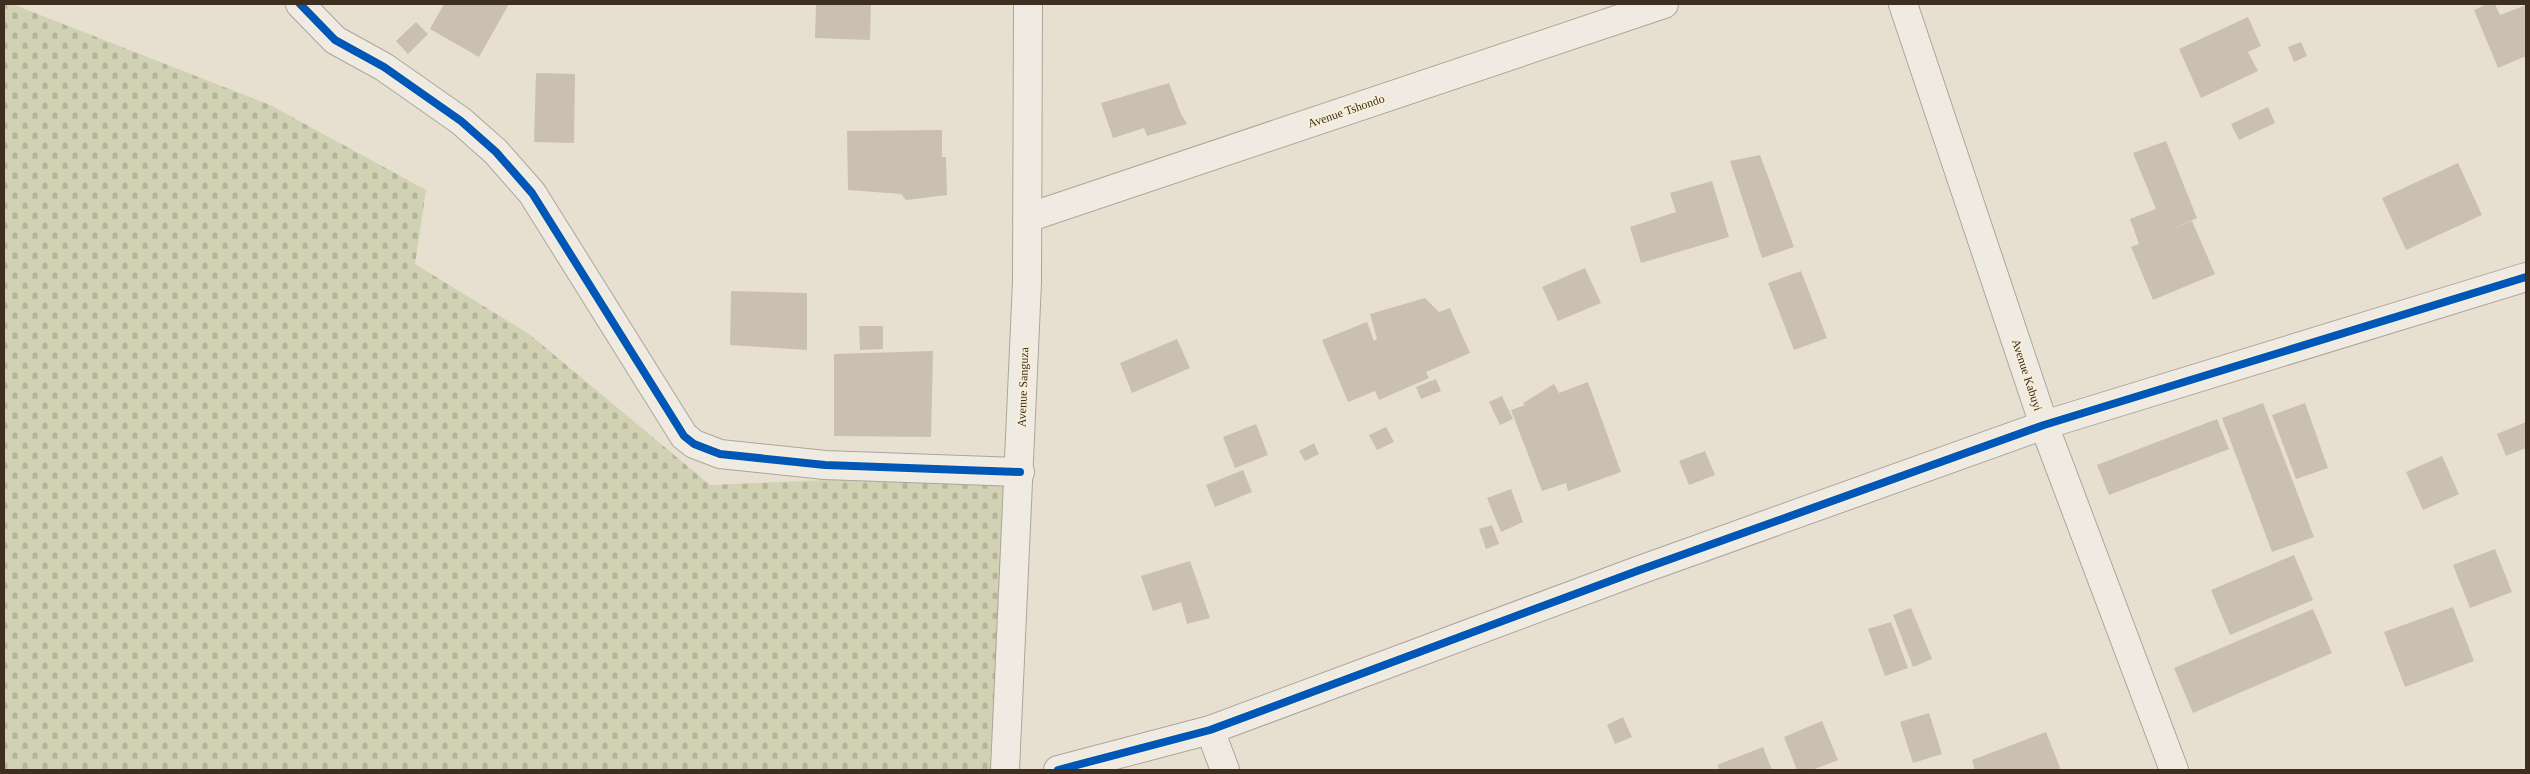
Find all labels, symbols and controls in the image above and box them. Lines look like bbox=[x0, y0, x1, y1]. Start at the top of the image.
street label: Avenue Tshondo bbox=[1306, 91, 1386, 131]
street label: Avenue Kabuyi bbox=[2009, 337, 2045, 413]
street label: Avenue Sanguza bbox=[1015, 346, 1031, 427]

